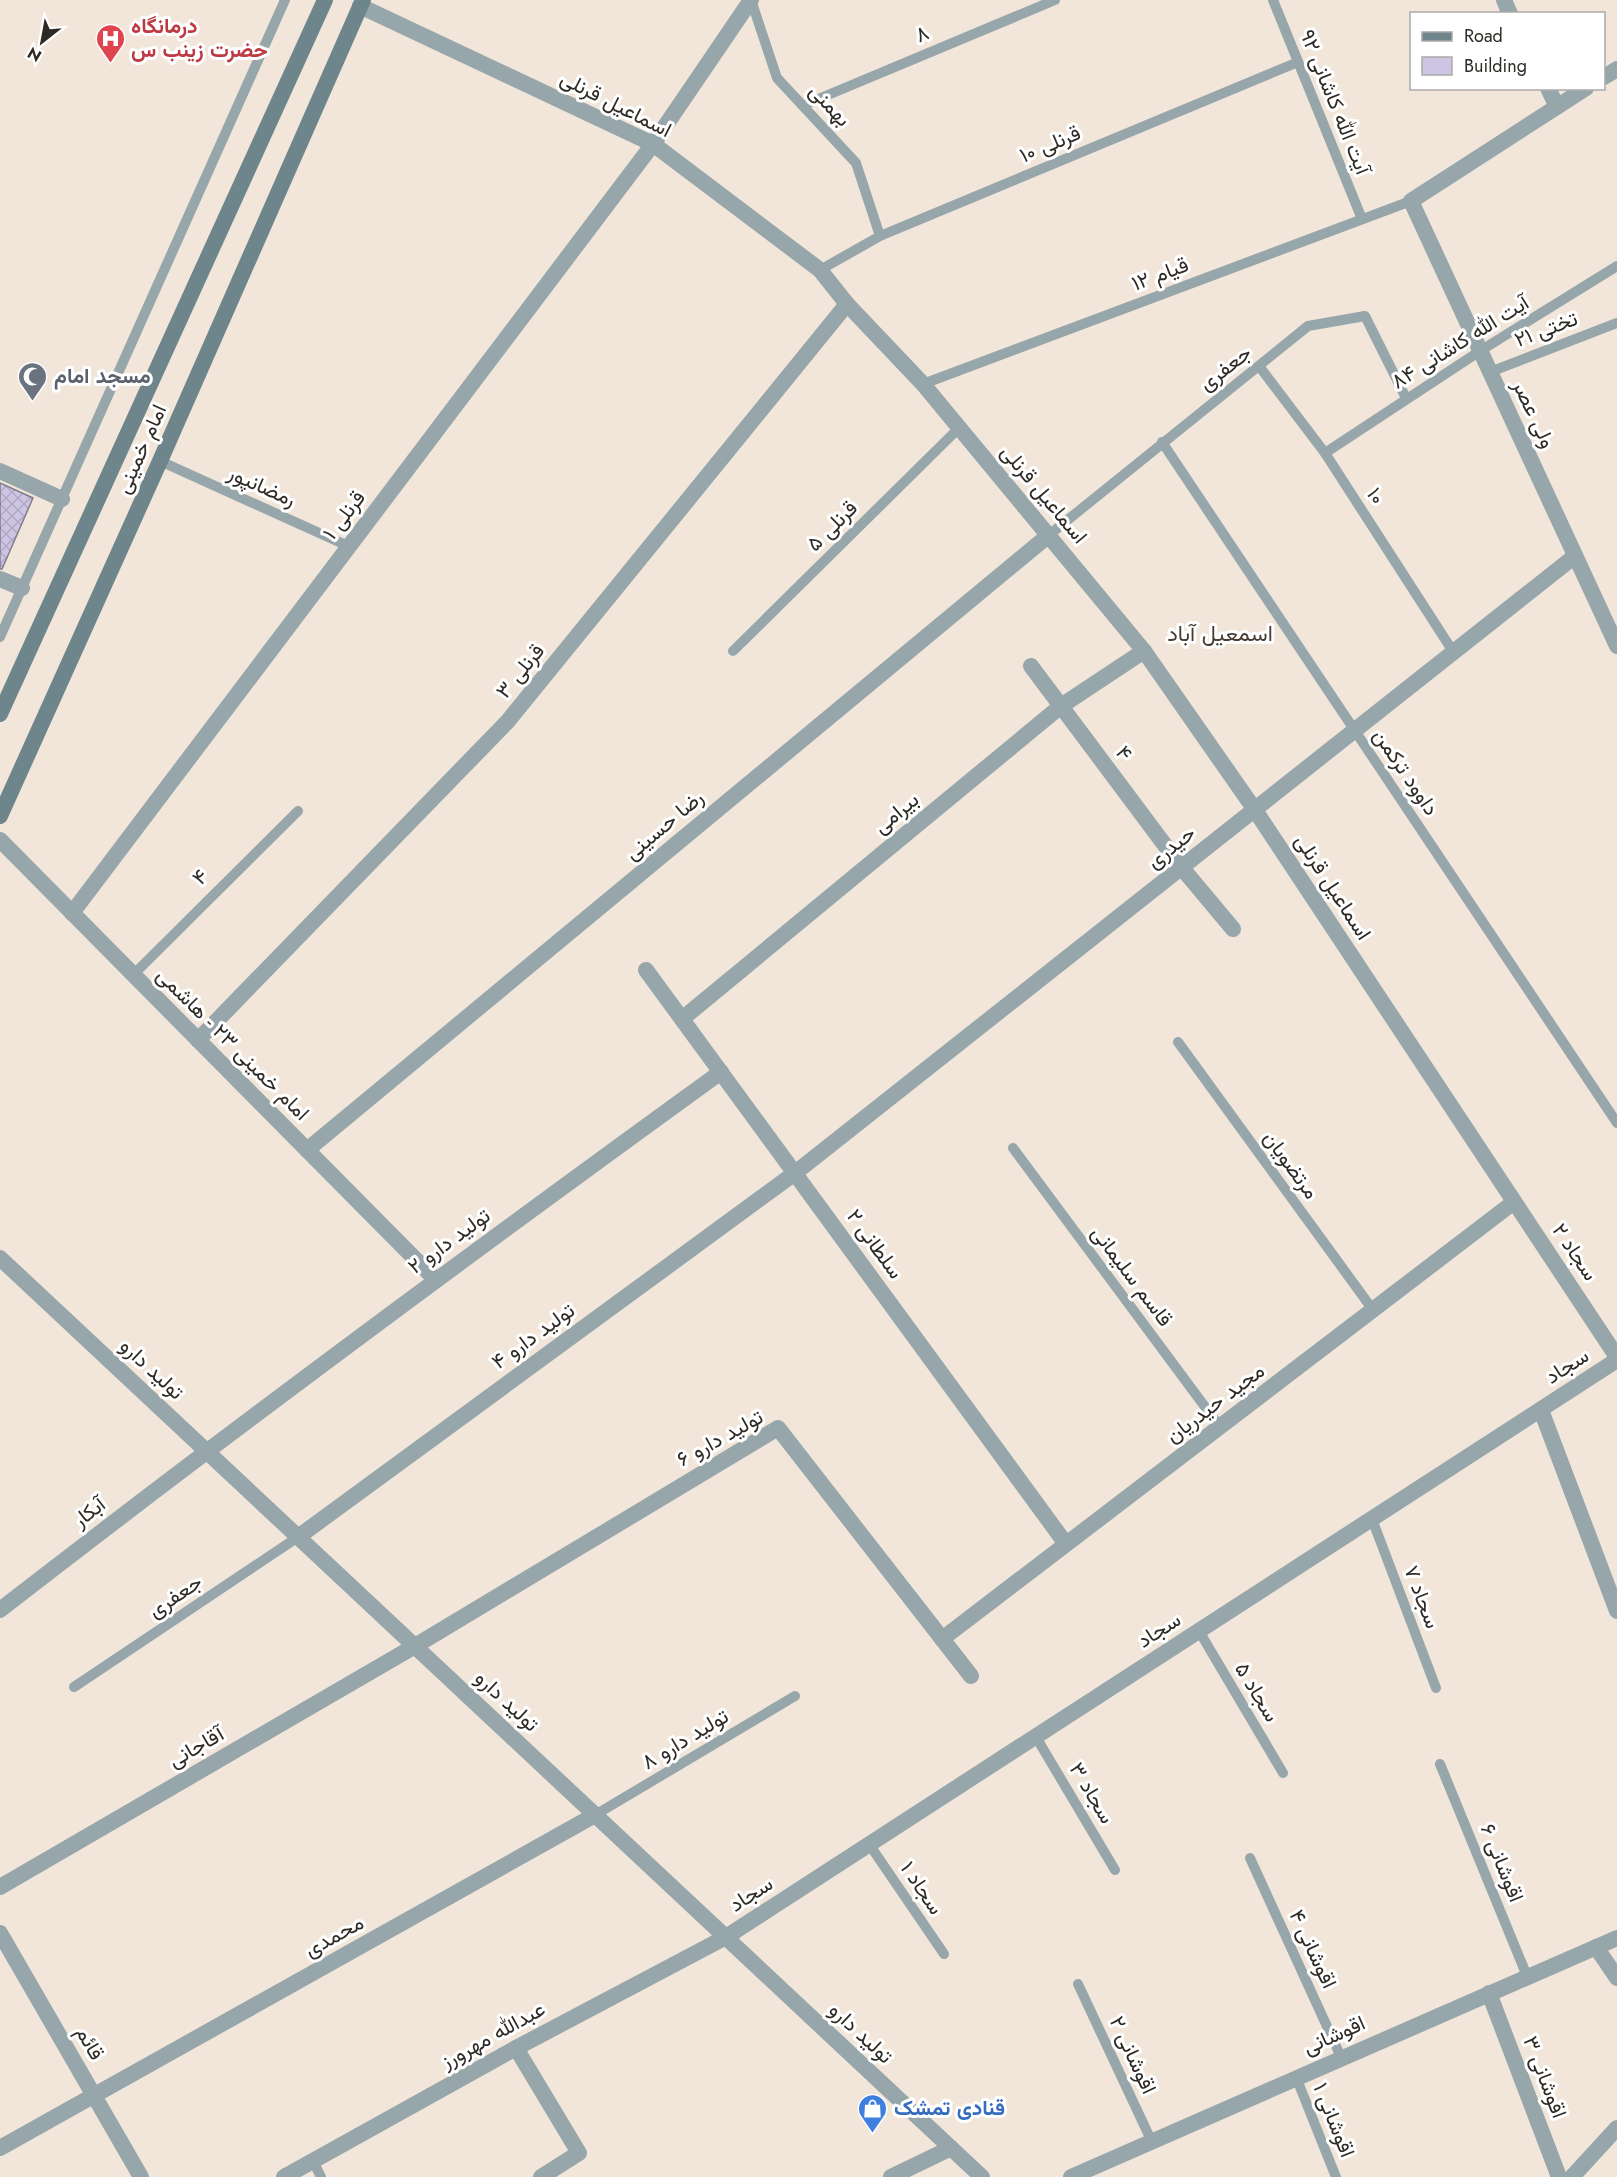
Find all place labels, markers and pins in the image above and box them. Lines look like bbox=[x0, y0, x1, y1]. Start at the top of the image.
place label: درمانگاه حضرت زینب س bbox=[131, 11, 268, 65]
hospital icon: درمانگاه حضرت زینب س bbox=[94, 22, 126, 64]
mosque icon: مسجد امام bbox=[17, 360, 49, 402]
place label: مسجد امام bbox=[54, 361, 151, 391]
shop icon: قنادی تمشک bbox=[857, 2092, 889, 2134]
place label: قنادی تمشک bbox=[894, 2093, 1005, 2123]

